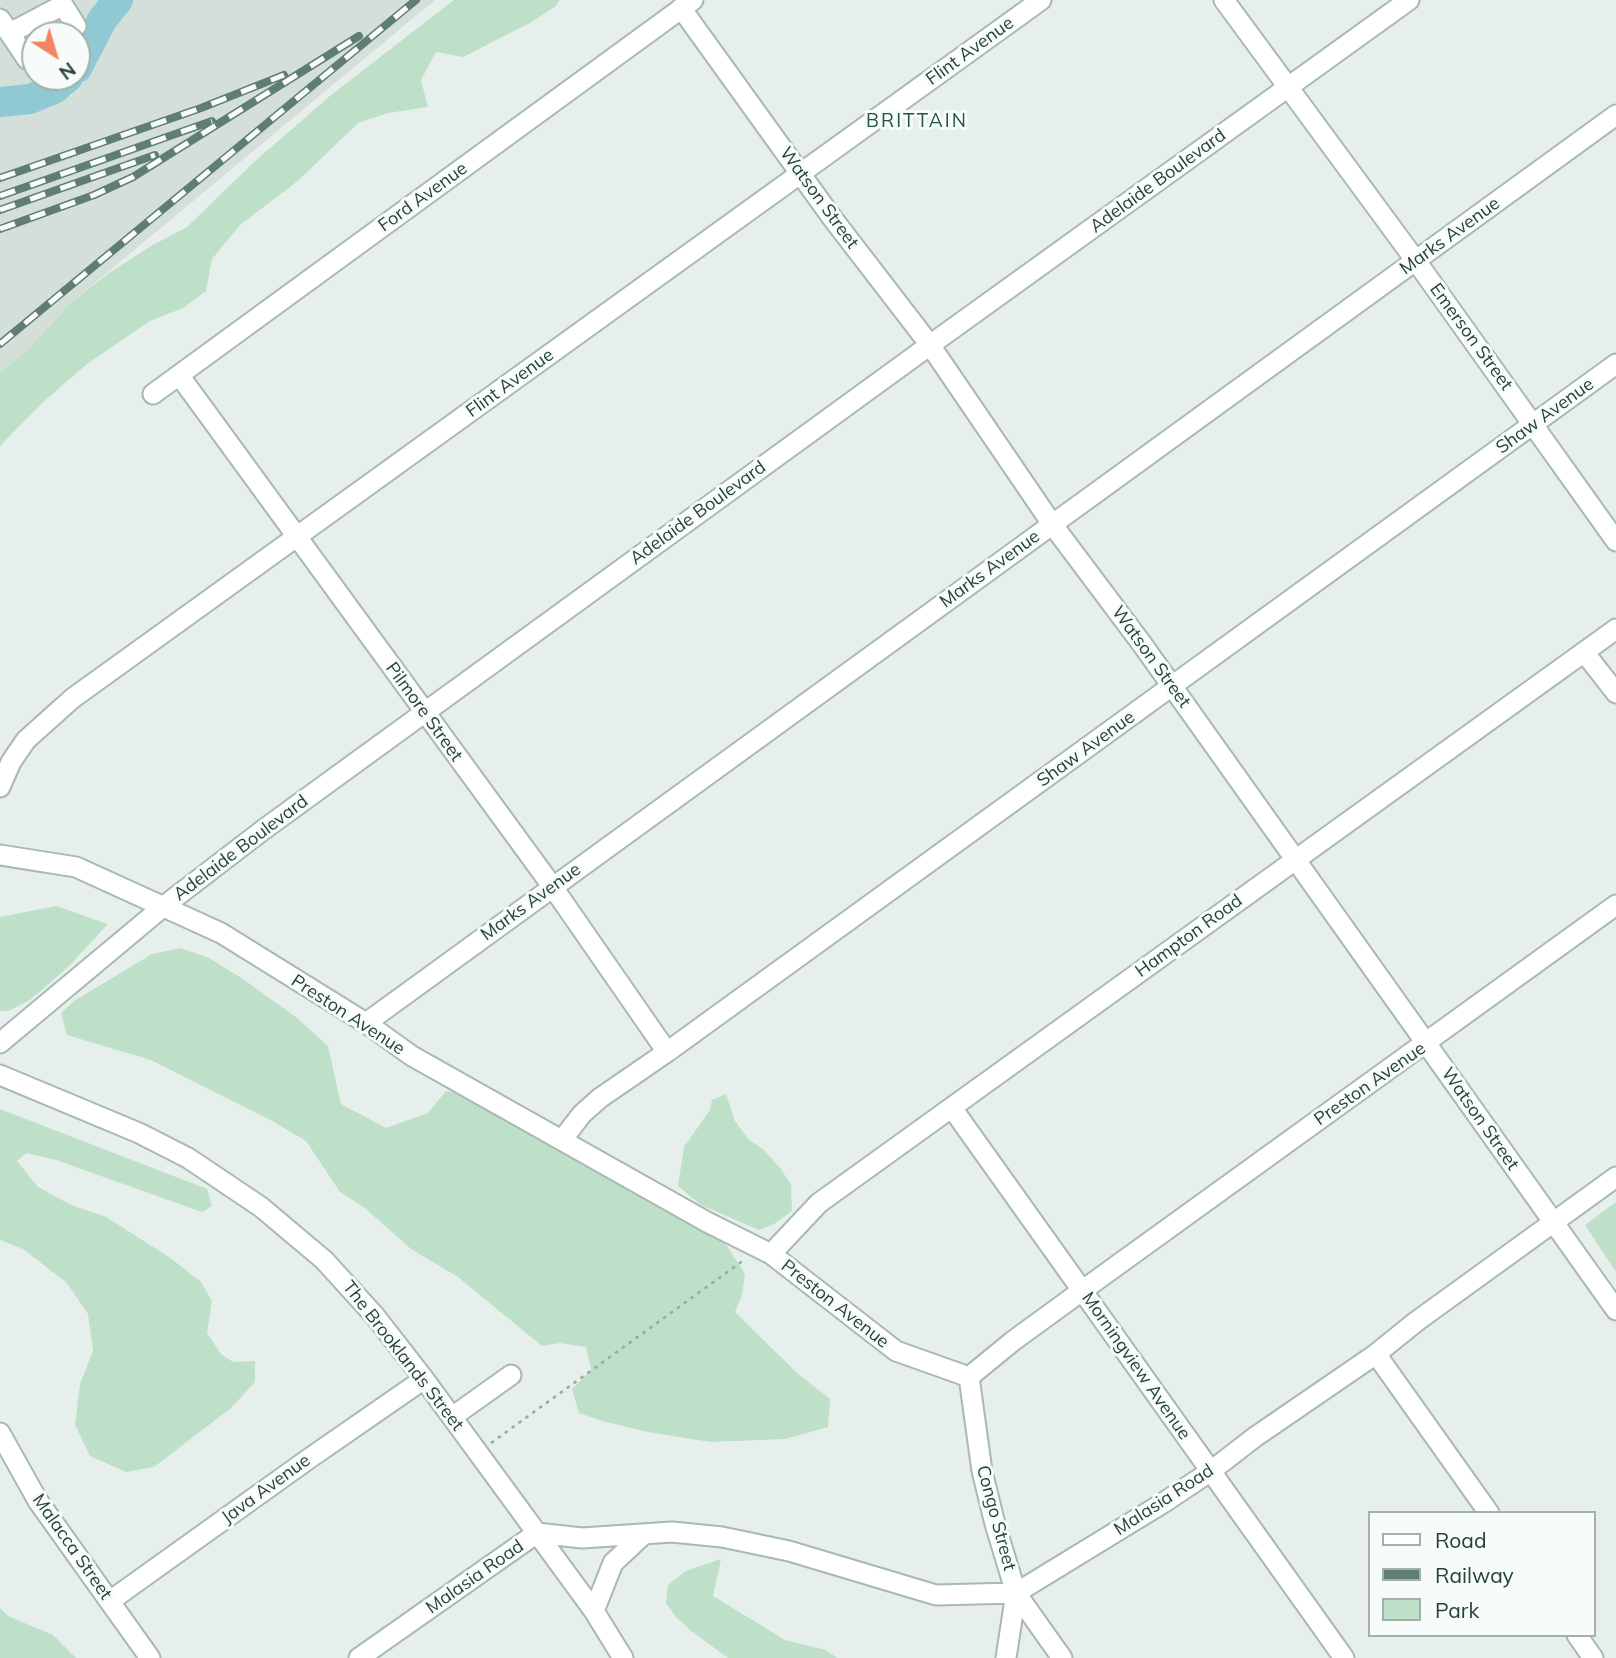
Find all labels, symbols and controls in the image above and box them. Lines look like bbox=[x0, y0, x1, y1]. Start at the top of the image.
street label: Flint Avenue bbox=[922, 12, 1018, 90]
north arrow bbox=[21, 21, 91, 91]
text: N bbox=[54, 57, 80, 85]
district label: BRITTAIN bbox=[867, 110, 967, 132]
street label: Adelaide Boulevard bbox=[1086, 124, 1230, 238]
street label: Watson Street bbox=[775, 143, 863, 253]
street label: Ford Avenue bbox=[374, 158, 472, 236]
street label: Marks Avenue bbox=[1396, 193, 1504, 279]
street label: Emerson Street bbox=[1425, 279, 1517, 395]
street label: Flint Avenue bbox=[462, 344, 558, 422]
street label: Shaw Avenue bbox=[1492, 373, 1598, 459]
street label: Adelaide Boulevard bbox=[626, 456, 770, 570]
street label: Marks Avenue bbox=[936, 526, 1044, 612]
street label: Watson Street bbox=[1107, 602, 1195, 712]
street label: Pilmore Street bbox=[381, 658, 467, 766]
street label: Shaw Avenue bbox=[1033, 706, 1139, 792]
street label: Adelaide Boulevard bbox=[170, 790, 312, 906]
street label: Marks Avenue bbox=[477, 859, 585, 945]
street label: Hampton Road bbox=[1131, 890, 1247, 982]
street label: Preston Avenue bbox=[287, 970, 409, 1060]
street label: Preston Avenue bbox=[1310, 1038, 1430, 1130]
street label: Watson Street bbox=[1437, 1064, 1523, 1174]
street label: Preston Avenue bbox=[777, 1255, 893, 1353]
street label: The Brooklands Street bbox=[338, 1277, 468, 1435]
street label: Morningview Avenue bbox=[1077, 1288, 1195, 1444]
street label: Java Avenue bbox=[217, 1450, 315, 1528]
street label: Malasia Road bbox=[1110, 1460, 1218, 1540]
street label: Congo Street bbox=[972, 1463, 1020, 1573]
street label: Malacca Street bbox=[28, 1490, 116, 1604]
legend bbox=[1368, 1511, 1595, 1637]
text: Road bbox=[1435, 1527, 1486, 1553]
street label: Malasia Road bbox=[422, 1535, 528, 1619]
text: Railway bbox=[1435, 1562, 1514, 1588]
text: Park bbox=[1435, 1597, 1479, 1623]

